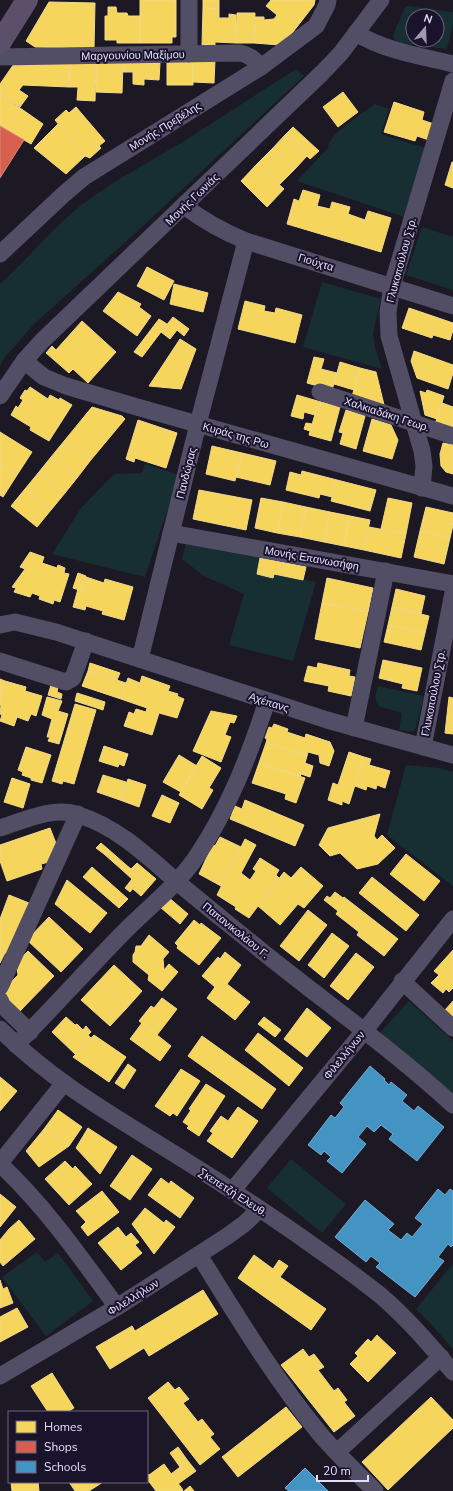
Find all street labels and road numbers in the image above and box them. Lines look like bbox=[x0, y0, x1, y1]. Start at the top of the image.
street label: Μαργουνίου Μαξίμου bbox=[81, 47, 185, 64]
street label: Μονής Πρεβέλης bbox=[126, 98, 204, 155]
street label: Μονής Γωνιάς bbox=[162, 170, 222, 229]
street label: Γλυκοπούλου Στρ. bbox=[383, 216, 420, 304]
street label: Γιούχτα bbox=[296, 250, 336, 275]
street label: Χαλκιαδάκη Γεωρ. bbox=[342, 394, 431, 435]
street label: Κυράς της Ρω bbox=[201, 419, 271, 452]
street label: Πανδώρας bbox=[173, 446, 200, 500]
street label: Μονής Επανωσήφη bbox=[264, 543, 360, 574]
street label: Γλυκοπούλου Στρ. bbox=[418, 649, 449, 737]
street label: Αχέπανς bbox=[247, 689, 291, 716]
street label: Παπανικολάου Γ. bbox=[199, 899, 272, 962]
street label: Φιλελλήνων bbox=[320, 1028, 369, 1083]
street label: Σκεπετζή Ελευθ. bbox=[196, 1165, 270, 1220]
street label: Φιλελλήλων bbox=[105, 1275, 162, 1319]

